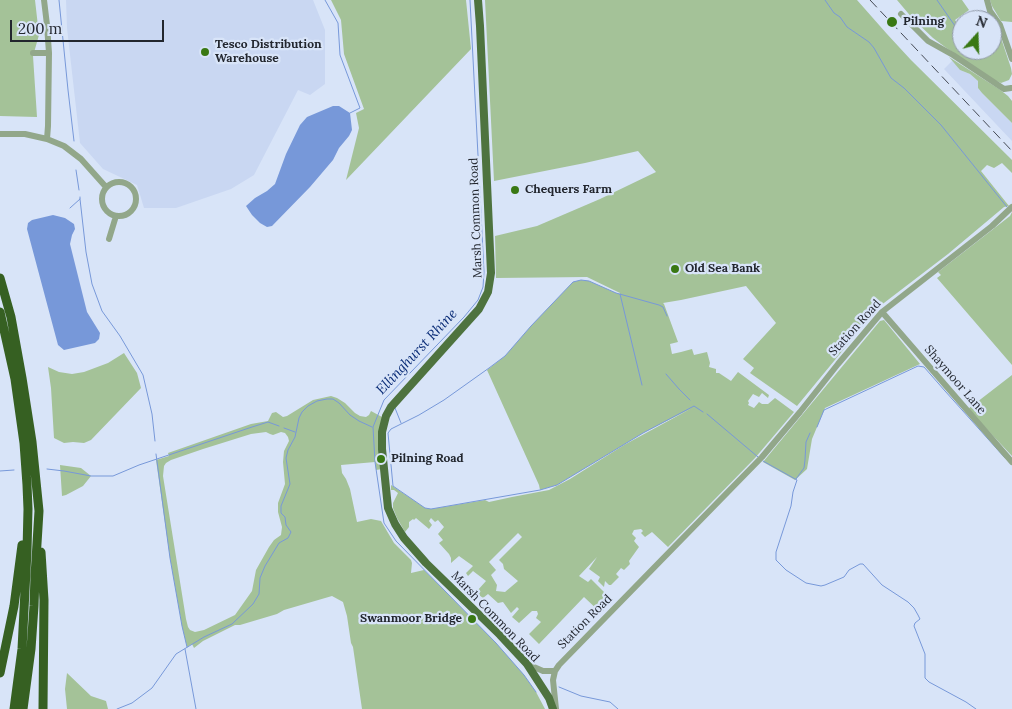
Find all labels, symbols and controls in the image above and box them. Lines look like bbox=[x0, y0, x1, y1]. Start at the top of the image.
scale bar bbox=[12, 10, 166, 42]
north arrow bbox=[952, 10, 1002, 60]
text: N bbox=[974, 12, 990, 32]
marker: Pilning bbox=[885, 15, 899, 29]
place label: Pilning bbox=[903, 15, 944, 29]
text: 200 m bbox=[18, 19, 62, 38]
place label: Tesco Distribution Warehouse bbox=[215, 38, 322, 66]
marker: Tesco Distribution Warehouse bbox=[199, 46, 211, 58]
street label: Marsh Common Road bbox=[467, 158, 485, 278]
place label: Chequers Farm bbox=[525, 183, 612, 197]
marker: Chequers Farm bbox=[509, 184, 521, 196]
place label: Old Sea Bank bbox=[685, 262, 760, 276]
marker: Old Sea Bank bbox=[669, 263, 681, 275]
street label: Station Road bbox=[826, 297, 884, 359]
water label: Ellinghurst Rhine bbox=[373, 306, 461, 398]
street label: Shaymoor Lane bbox=[921, 343, 989, 417]
place label: Pilning Road bbox=[391, 452, 464, 466]
marker: Pilning Road bbox=[375, 453, 387, 465]
street label: Marsh Common Road bbox=[448, 569, 542, 665]
street label: Station Road bbox=[555, 592, 615, 652]
place label: Swanmoor Bridge bbox=[360, 612, 462, 626]
marker: Swanmoor Bridge bbox=[466, 613, 478, 625]

